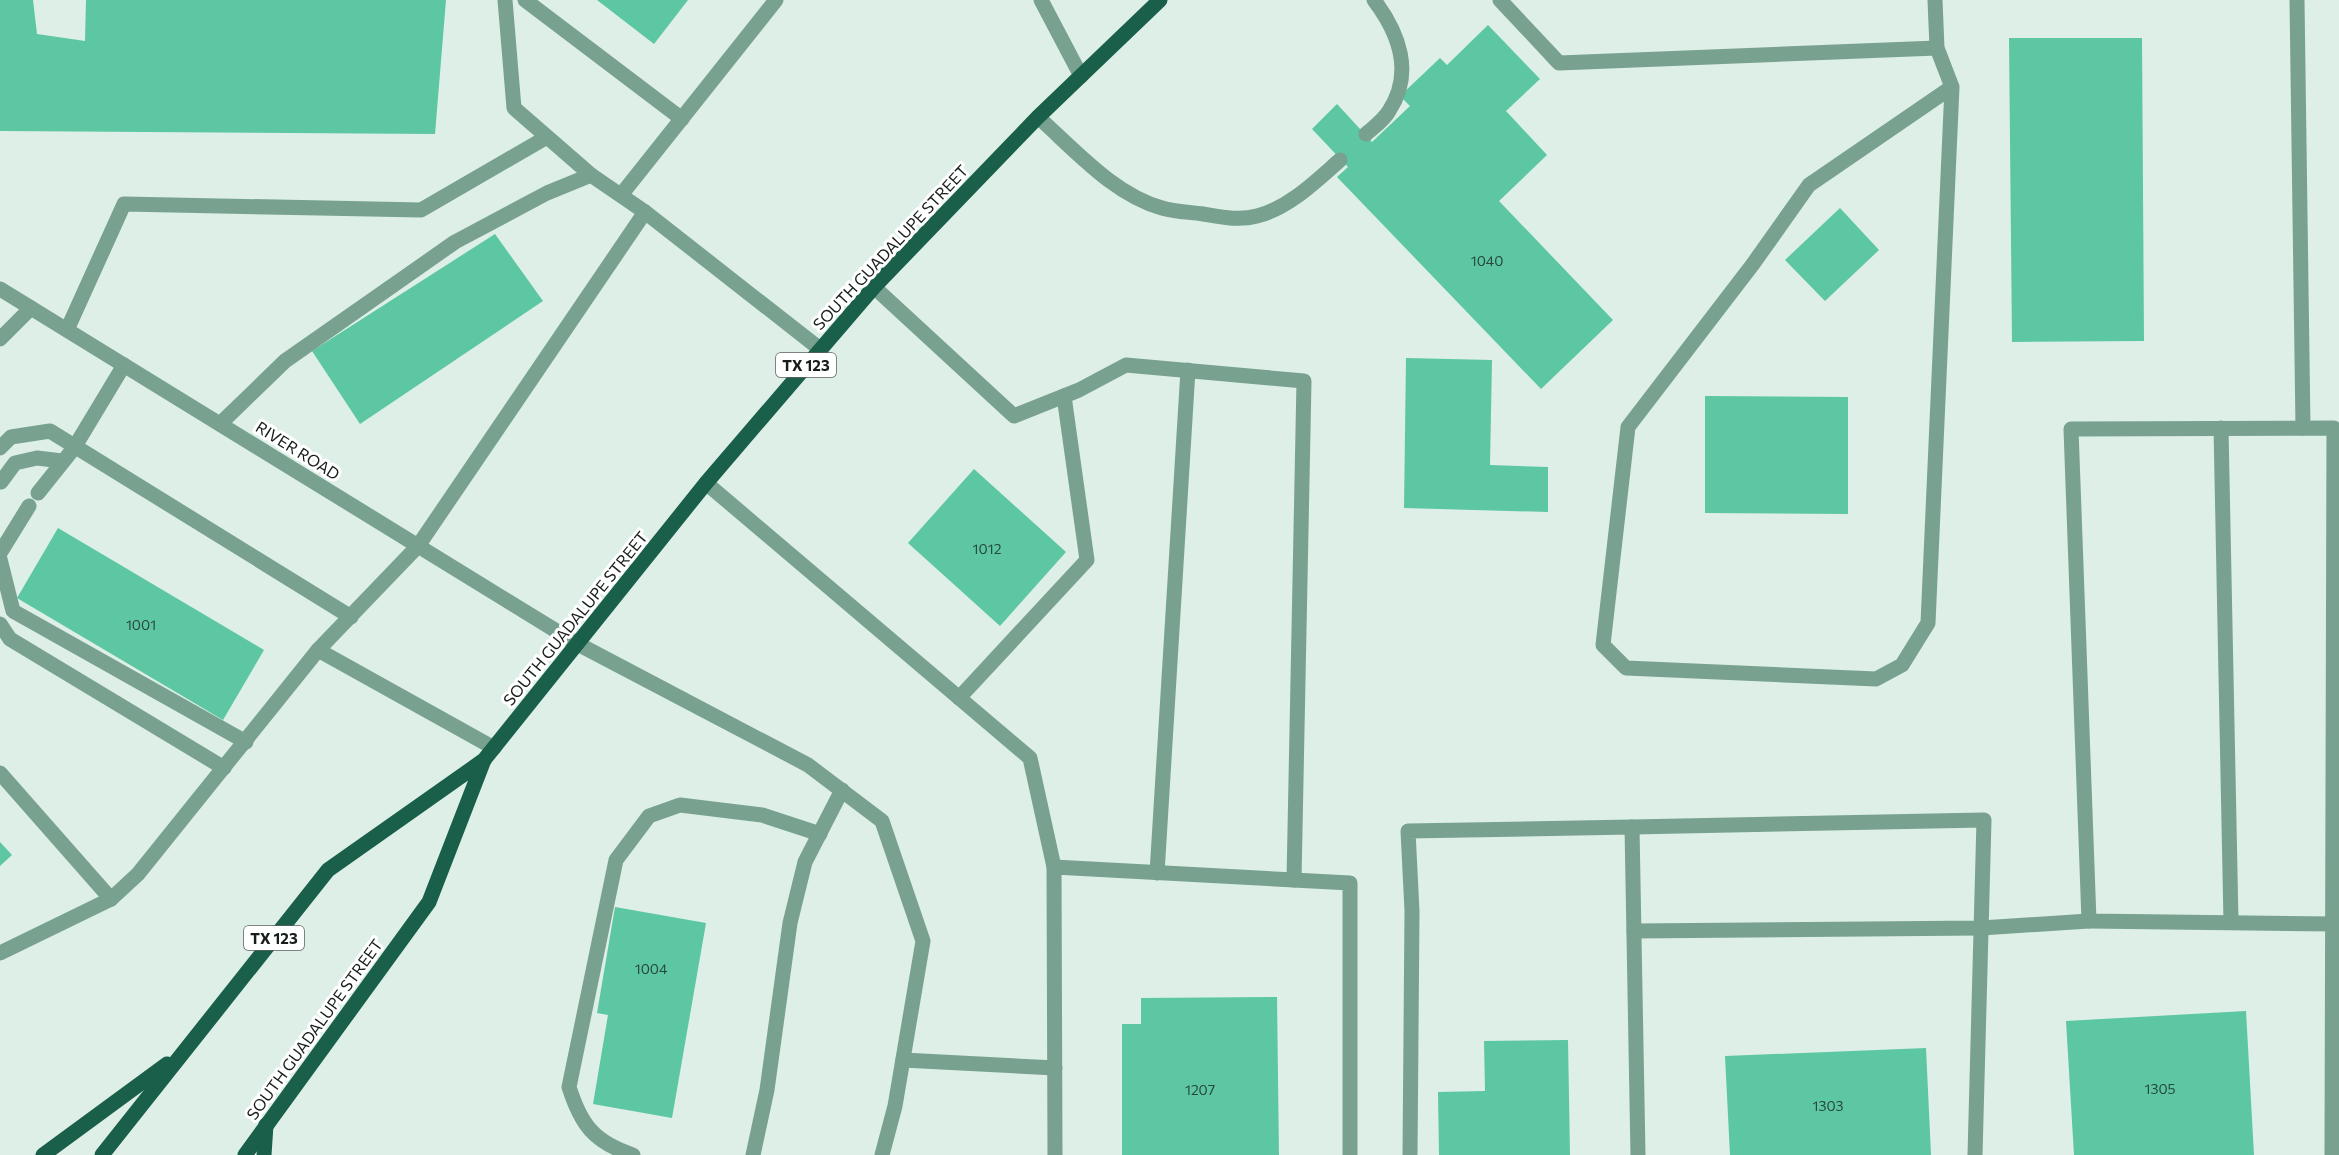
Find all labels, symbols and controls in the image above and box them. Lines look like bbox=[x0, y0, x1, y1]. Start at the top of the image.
street label: SOUTH GUADALUPE STREET bbox=[809, 161, 971, 333]
house number: 1040 bbox=[1471, 252, 1503, 269]
road number: TX 123 bbox=[776, 353, 836, 377]
street label: RIVER ROAD bbox=[253, 417, 343, 483]
street label: SOUTH GUADALUPE STREET bbox=[499, 527, 651, 709]
house number: 1012 bbox=[973, 540, 1002, 557]
house number: 1001 bbox=[126, 616, 156, 633]
road number: TX 123 bbox=[244, 926, 304, 950]
street label: SOUTH GUADALUPE STREET bbox=[242, 935, 386, 1123]
house number: 1004 bbox=[635, 960, 668, 977]
house number: 1305 bbox=[2144, 1080, 2176, 1097]
house number: 1207 bbox=[1185, 1081, 1215, 1098]
house number: 1303 bbox=[1812, 1097, 1844, 1114]

